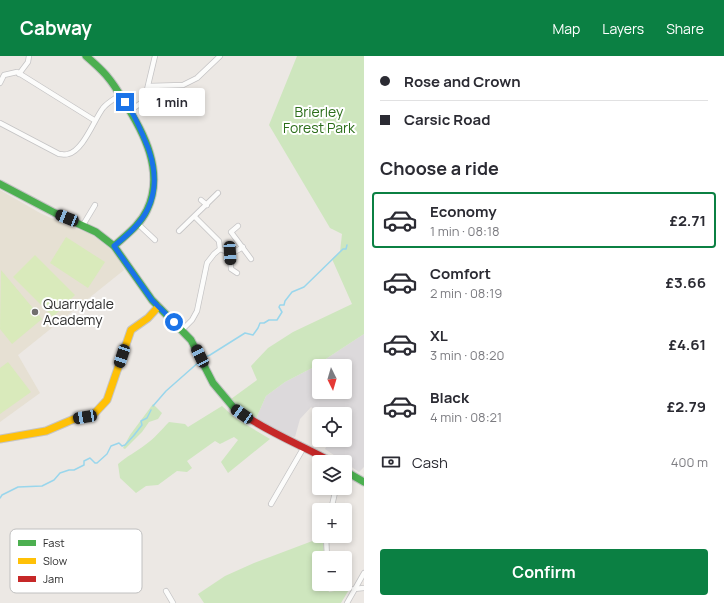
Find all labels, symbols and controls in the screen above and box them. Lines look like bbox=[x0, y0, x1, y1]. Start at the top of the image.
text: Cabway bbox=[20, 15, 92, 41]
text: Map bbox=[552, 19, 580, 38]
text: Layers bbox=[602, 19, 644, 38]
text: Share bbox=[666, 19, 704, 38]
text: Rose and Crown bbox=[404, 71, 521, 92]
callout: 1 min bbox=[139, 88, 205, 116]
route end bbox=[116, 93, 134, 111]
text: 1 min bbox=[156, 93, 188, 111]
park label: Brierley Forest Park bbox=[283, 102, 356, 137]
text: Carsic Road bbox=[404, 109, 490, 130]
text: Choose a ride bbox=[380, 156, 499, 180]
text: Economy bbox=[430, 201, 497, 222]
icon: car bbox=[382, 202, 418, 238]
car bbox=[54, 208, 80, 228]
text: £2.71 bbox=[669, 210, 706, 231]
text: 1 min · 08:18 bbox=[430, 222, 500, 240]
car bbox=[223, 241, 237, 265]
text: Comfort bbox=[430, 263, 491, 284]
icon: car bbox=[382, 264, 418, 300]
text: £3.66 bbox=[666, 272, 706, 293]
text: 2 min · 08:19 bbox=[430, 284, 502, 302]
place label: Quarrydale Academy bbox=[43, 294, 114, 329]
marker: Quarrydale Academy bbox=[30, 307, 40, 317]
route start bbox=[165, 313, 183, 331]
text: XL bbox=[430, 325, 448, 346]
icon: car bbox=[382, 326, 418, 362]
text: £4.61 bbox=[668, 334, 706, 355]
car bbox=[113, 343, 131, 369]
car bbox=[189, 343, 211, 369]
text: 3 min · 08:20 bbox=[430, 346, 504, 364]
north arrow bbox=[312, 359, 352, 399]
map controls bbox=[312, 359, 352, 591]
text: Black bbox=[430, 387, 469, 408]
icon: car bbox=[382, 388, 418, 424]
text: £2.79 bbox=[667, 396, 706, 417]
car bbox=[229, 402, 255, 426]
button: locate bbox=[312, 407, 352, 447]
text: 4 min · 08:21 bbox=[430, 408, 502, 426]
car bbox=[72, 409, 98, 425]
icon: cash bbox=[380, 451, 402, 473]
text: Cash bbox=[412, 452, 448, 473]
text: 400 m bbox=[671, 453, 708, 471]
button: layers bbox=[312, 455, 352, 495]
button: + bbox=[312, 503, 352, 543]
legend bbox=[10, 529, 142, 593]
text: Fast bbox=[43, 535, 65, 550]
button: Confirm bbox=[380, 549, 708, 595]
button: − bbox=[312, 551, 352, 591]
text: Slow bbox=[43, 553, 68, 568]
text: Jam bbox=[43, 571, 64, 586]

